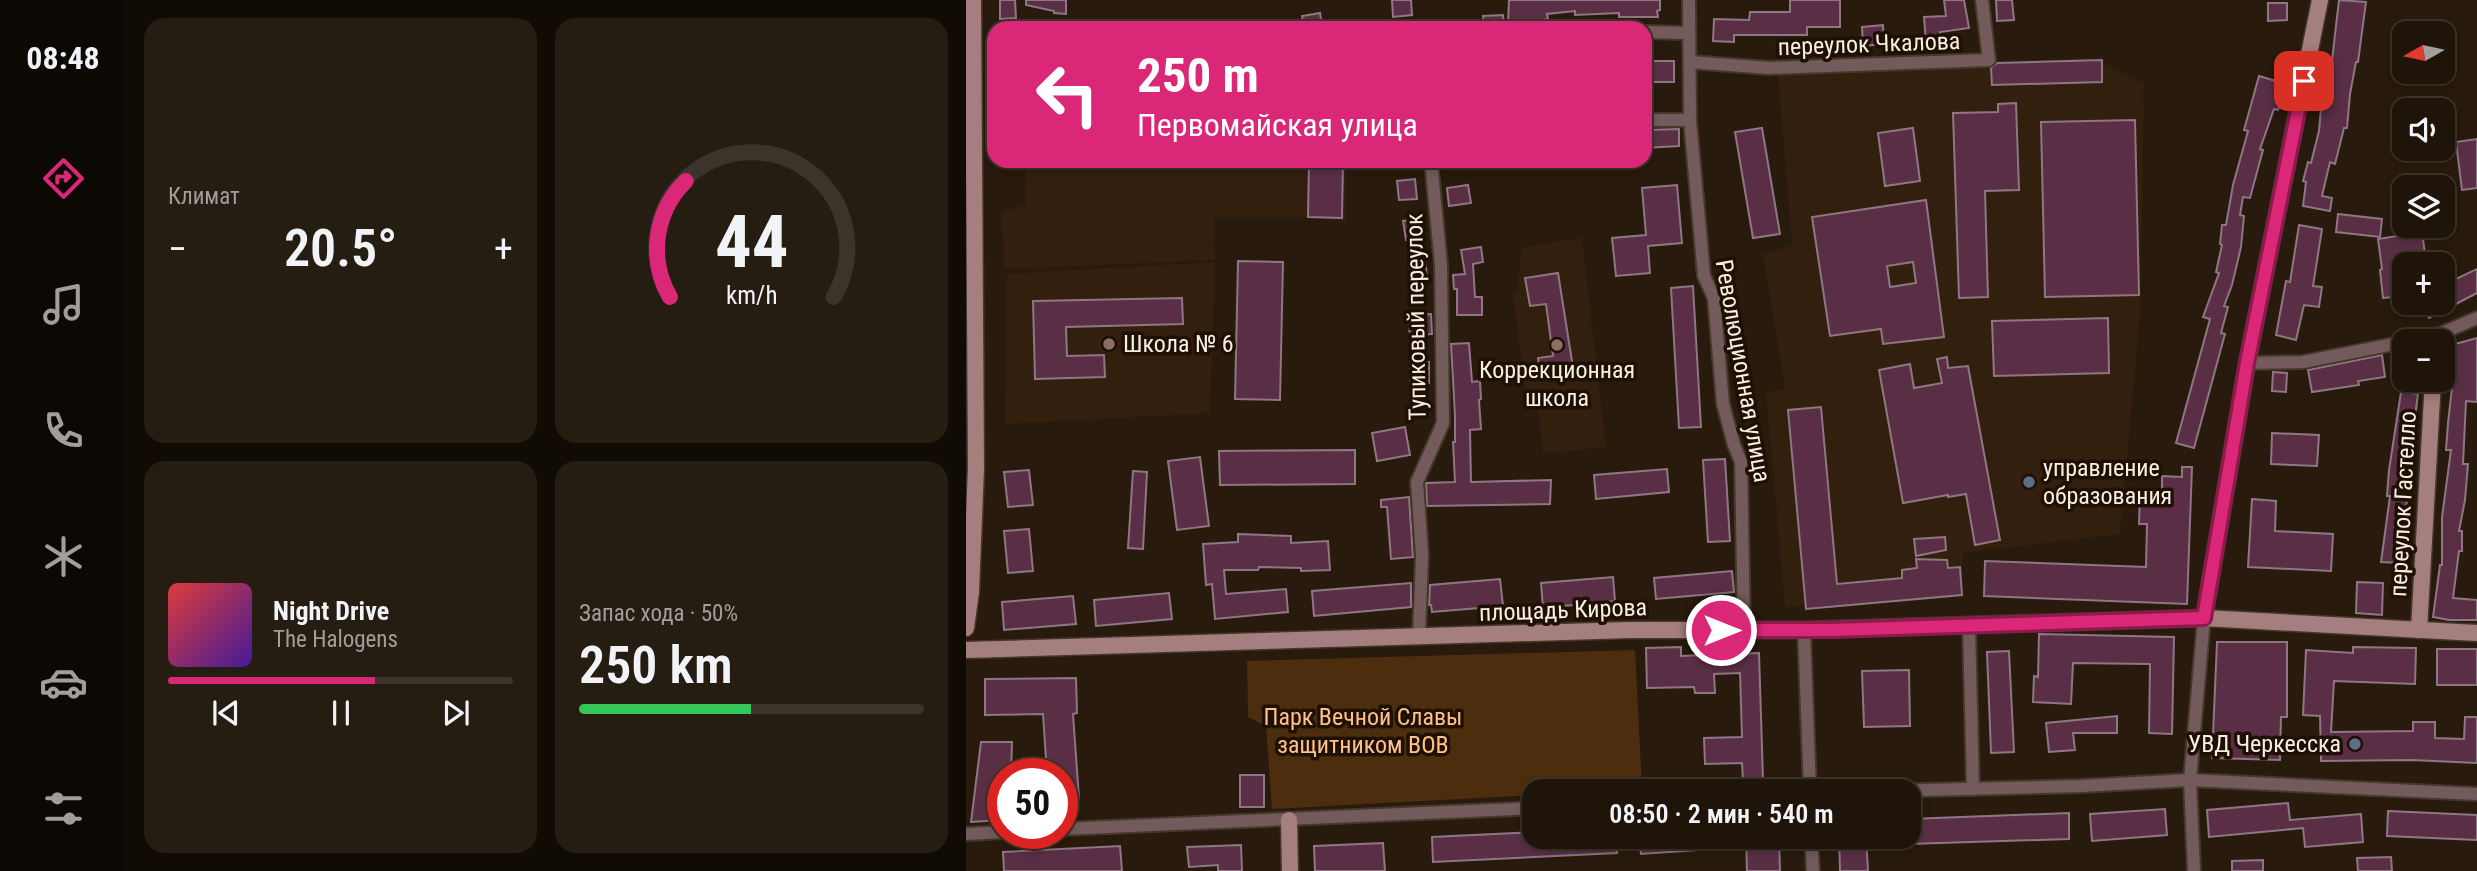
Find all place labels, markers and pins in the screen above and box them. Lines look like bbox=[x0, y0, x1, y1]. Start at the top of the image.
pin bbox=[2274, 51, 2334, 111]
place label: Школа № 6 bbox=[1123, 330, 1234, 358]
marker: Школа № 6 bbox=[1101, 336, 1117, 352]
marker: Коррекционная школа bbox=[1549, 337, 1565, 353]
place label: Коррекционная школа bbox=[1479, 356, 1635, 412]
place label: управление образования bbox=[2043, 454, 2172, 510]
marker: управление образования bbox=[2021, 474, 2037, 490]
place label: УВД Черкесска bbox=[2188, 730, 2341, 758]
marker: УВД Черкесска bbox=[2347, 736, 2363, 752]

